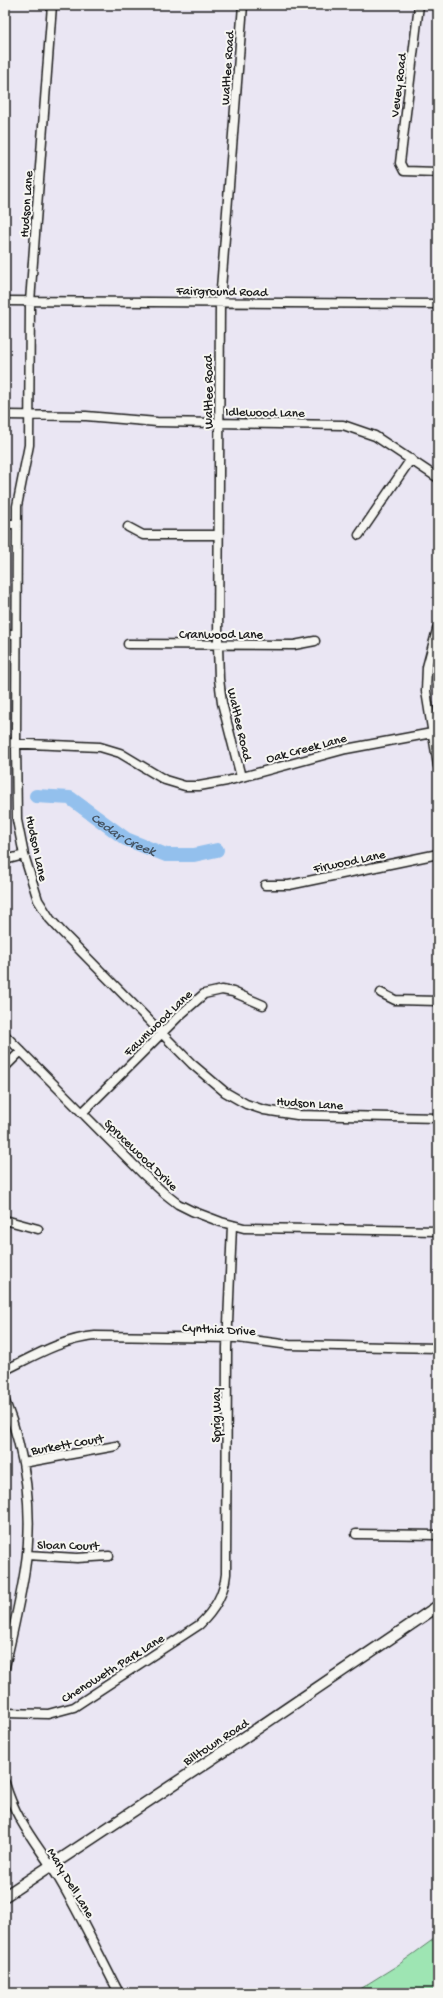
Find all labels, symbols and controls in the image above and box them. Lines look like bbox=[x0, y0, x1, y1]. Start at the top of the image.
street label: Waltlee Road bbox=[218, 29, 239, 106]
street label: Vevey Road bbox=[388, 51, 411, 119]
street label: Hudson Lane bbox=[18, 170, 37, 238]
street label: Fairground Road bbox=[175, 284, 269, 301]
street label: Waltlee Road bbox=[202, 354, 217, 429]
street label: Idlewood Lane bbox=[225, 405, 305, 422]
street label: Cranwood Lane bbox=[179, 628, 263, 643]
street label: Waltlee Road bbox=[223, 687, 255, 764]
street label: Oak Creek Lane bbox=[265, 731, 349, 767]
water label: Cedar Creek bbox=[87, 810, 159, 862]
street label: Hudson Lane bbox=[21, 814, 50, 883]
street label: Firwood Lane bbox=[311, 847, 387, 878]
street label: Fawnwood Lane bbox=[121, 987, 196, 1061]
street label: Hudson Lane bbox=[276, 1095, 344, 1114]
street label: Sprucewood Drive bbox=[100, 1117, 181, 1195]
street label: Cynthia Drive bbox=[182, 1321, 256, 1340]
street label: Sprig Way bbox=[210, 1387, 225, 1443]
street label: Burkett Court bbox=[29, 1431, 107, 1459]
street label: Sloan Court bbox=[37, 1538, 101, 1555]
street label: Chenoweth Park Lane bbox=[59, 1631, 168, 1707]
street label: Billtown Road bbox=[180, 1716, 253, 1770]
street label: Mary Dell Lane bbox=[43, 1845, 97, 1921]

